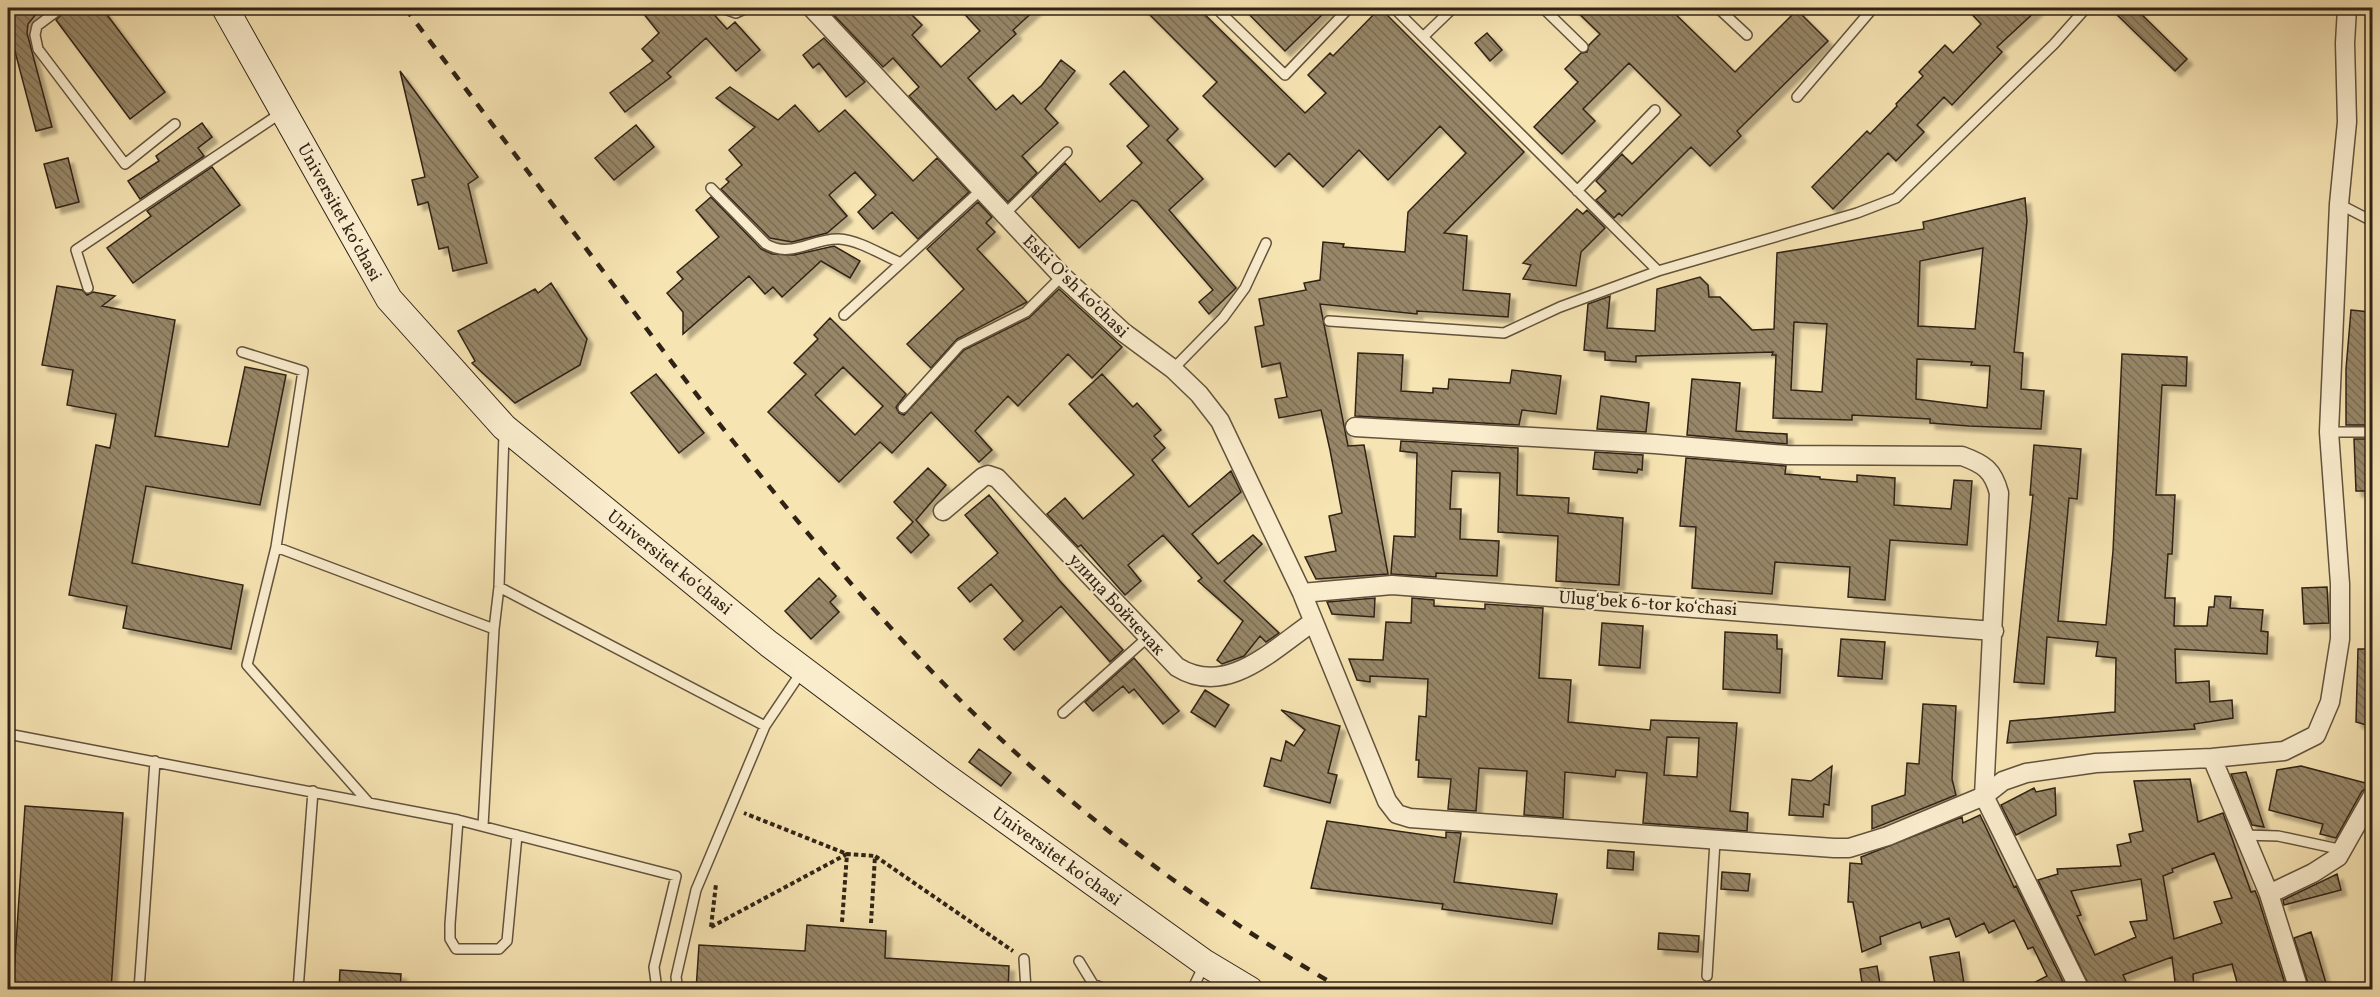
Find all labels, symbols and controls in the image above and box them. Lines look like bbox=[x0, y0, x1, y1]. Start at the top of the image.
street label: Universitet kо‘chasi bbox=[290, 139, 387, 286]
street label: Eski Oʻsh koʻchasi bbox=[1016, 230, 1134, 344]
street label: Universitet kо‘chasi bbox=[601, 505, 737, 622]
street label: улица Бойчечак bbox=[1062, 548, 1170, 662]
street label: Ulug‘bek 6-tor koʻchasi bbox=[1558, 586, 1738, 623]
street label: Universitet kо‘chasi bbox=[986, 802, 1126, 913]

